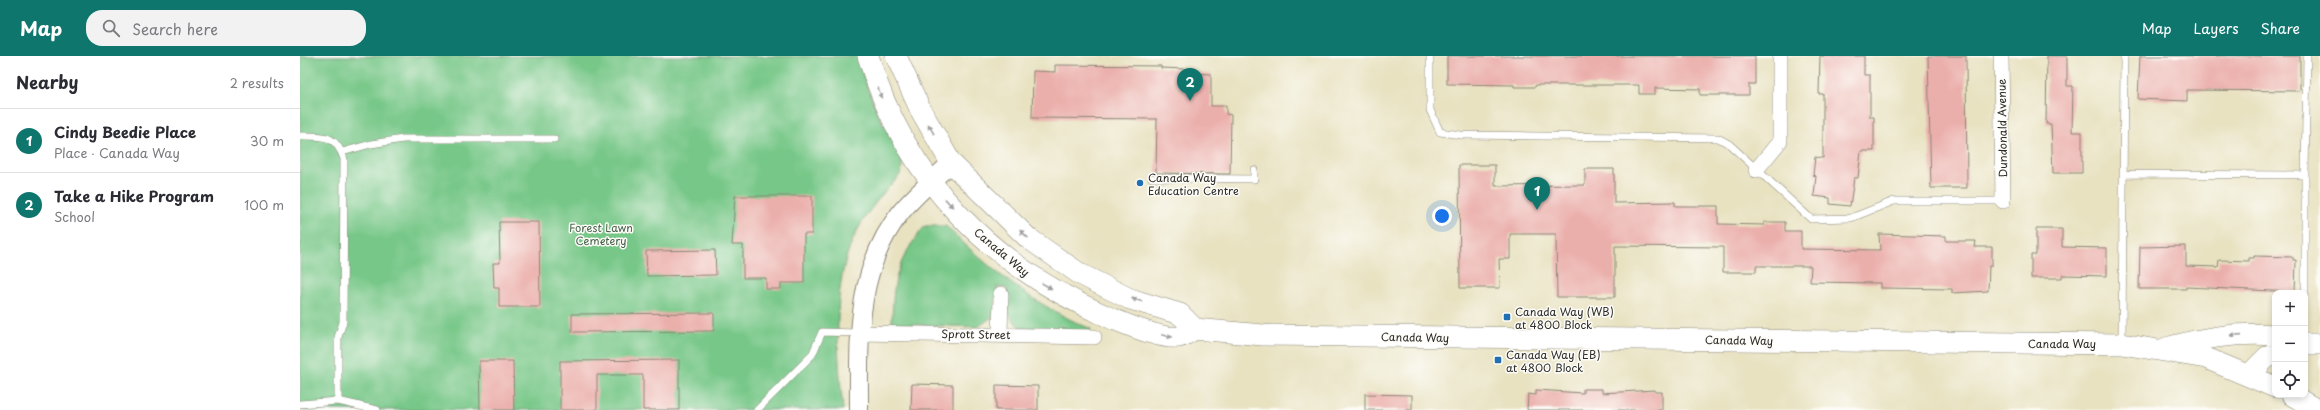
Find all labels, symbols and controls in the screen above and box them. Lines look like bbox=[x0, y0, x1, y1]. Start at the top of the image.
search box bbox=[86, 10, 366, 46]
text: Map bbox=[20, 14, 62, 42]
icon: search bbox=[100, 17, 122, 39]
text: Search here bbox=[132, 17, 218, 40]
text: Map bbox=[2142, 18, 2172, 39]
text: Layers bbox=[2194, 18, 2239, 39]
text: Share bbox=[2261, 18, 2300, 39]
pin: 2 bbox=[1177, 68, 1203, 101]
text: Nearby bbox=[16, 69, 78, 95]
text: 2 results bbox=[230, 73, 284, 92]
street label: Dundonald Avenue bbox=[1993, 78, 2011, 178]
one-way arrow bbox=[878, 87, 884, 99]
text: Cindy Beedie Place bbox=[54, 120, 196, 143]
one-way arrow bbox=[928, 123, 935, 135]
text: 1 bbox=[26, 131, 32, 150]
text: 30 m bbox=[250, 131, 284, 150]
text: Place · Canada Way bbox=[54, 143, 180, 162]
place label: Canada Way Education Centre bbox=[1148, 169, 1239, 199]
pin: 1 bbox=[1524, 177, 1550, 210]
marker: Canada Way Education Centre bbox=[1135, 178, 1145, 188]
text: Take a Hike Program bbox=[54, 184, 214, 207]
text: 2 bbox=[24, 195, 34, 214]
text: 100 m bbox=[244, 195, 284, 214]
one-way arrow bbox=[944, 197, 953, 208]
your location bbox=[1432, 206, 1452, 226]
text: School bbox=[54, 207, 95, 226]
park label: Forest Lawn Cemetery bbox=[569, 219, 633, 249]
street label: Canada Way bbox=[970, 224, 1034, 280]
one-way arrow bbox=[1019, 229, 1029, 238]
one-way arrow bbox=[1041, 283, 1053, 290]
map controls bbox=[2272, 290, 2308, 398]
button: + bbox=[2272, 290, 2308, 326]
one-way arrow bbox=[1130, 297, 1142, 303]
place label: Canada Way (WB) at 4800 Block bbox=[1515, 303, 1614, 333]
marker: Canada Way (WB) at 4800 Block bbox=[1502, 312, 1512, 322]
street label: Sprott Street bbox=[941, 325, 1011, 343]
button: − bbox=[2272, 326, 2308, 362]
street label: Canada Way bbox=[1381, 328, 1449, 346]
street label: Canada Way bbox=[1705, 331, 1773, 349]
one-way arrow bbox=[2230, 331, 2242, 338]
one-way arrow bbox=[1160, 333, 1173, 339]
street label: Canada Way bbox=[2028, 335, 2096, 352]
place label: Canada Way (EB) at 4800 Block bbox=[1506, 346, 1600, 376]
marker: Canada Way (EB) at 4800 Block bbox=[1493, 355, 1503, 365]
button: locate bbox=[2272, 362, 2308, 398]

